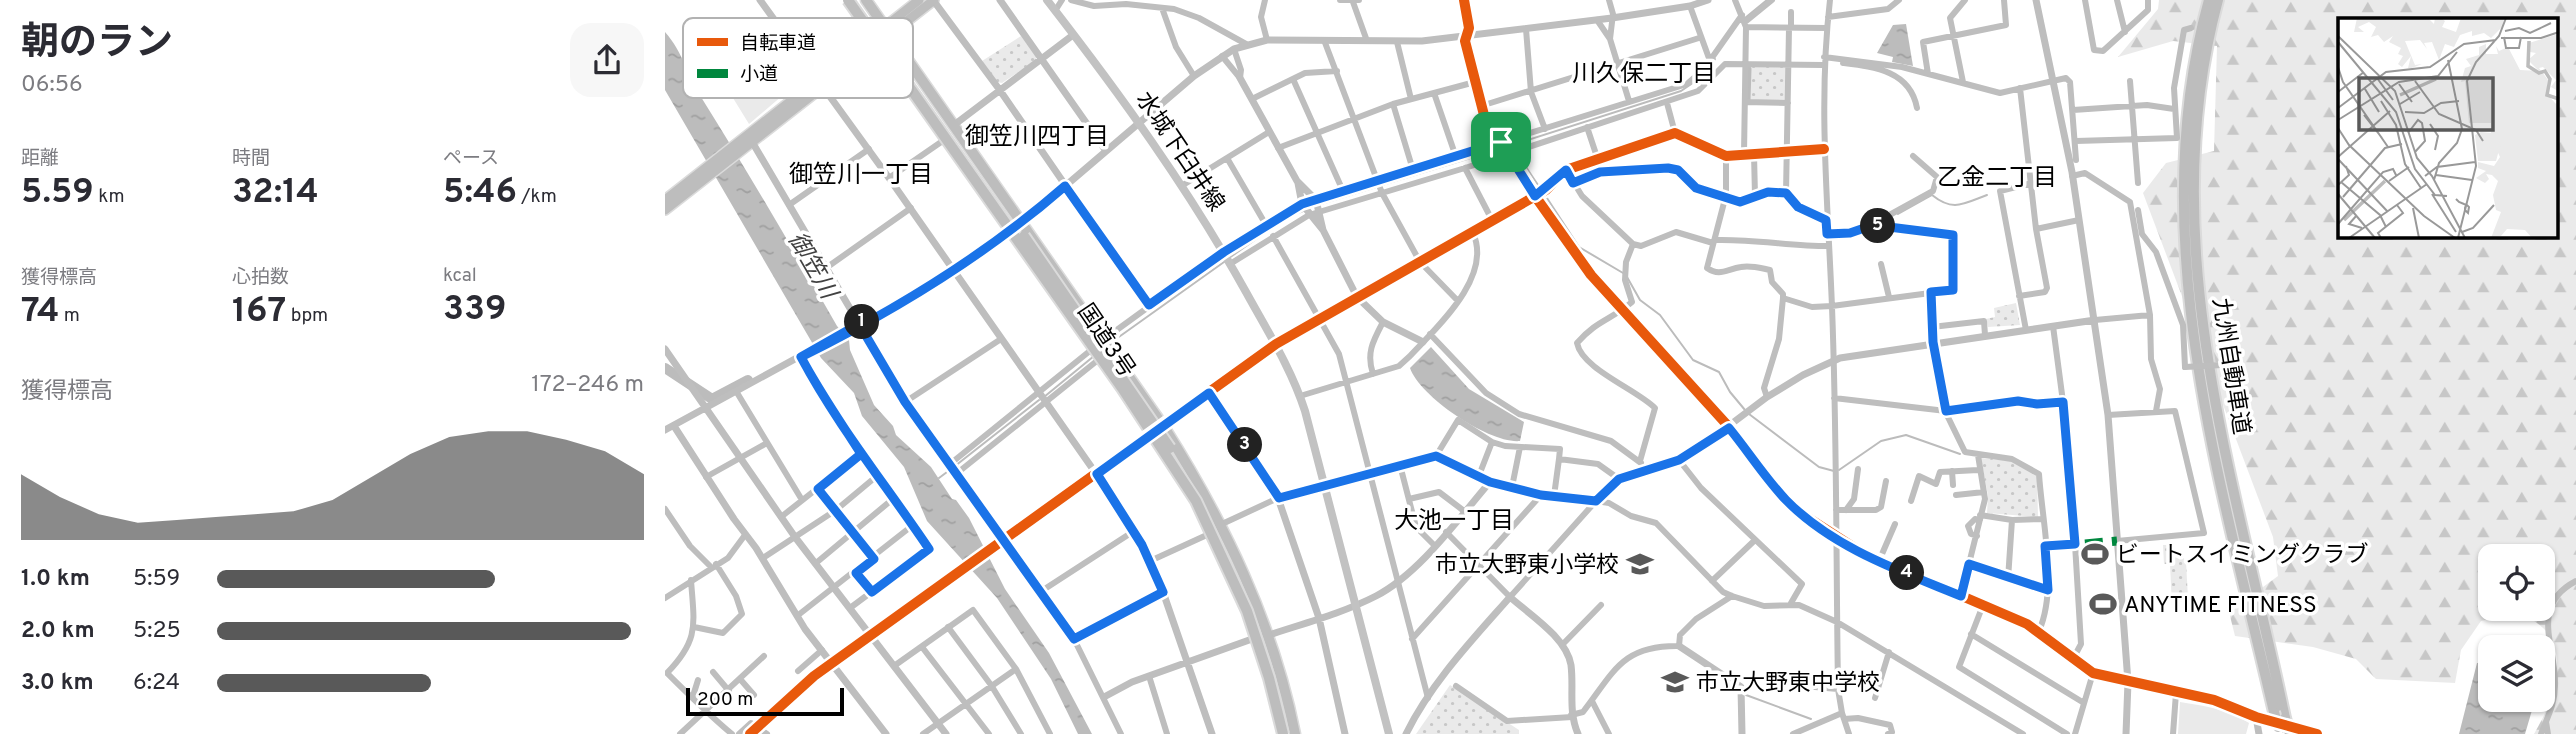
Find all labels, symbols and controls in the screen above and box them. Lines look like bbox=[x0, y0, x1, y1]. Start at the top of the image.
legend bbox=[683, 18, 913, 98]
inset map bbox=[2338, 18, 2559, 238]
text: 朝のラン bbox=[21, 20, 173, 69]
button: share bbox=[570, 23, 644, 97]
text: 自転車道 bbox=[740, 32, 816, 56]
district label: 川久保二丁目 bbox=[1572, 60, 1716, 90]
text: 小道 bbox=[740, 63, 778, 87]
text: 06:56 bbox=[21, 71, 83, 100]
street label: 水城下臼井線 bbox=[1128, 87, 1230, 218]
pin bbox=[1471, 112, 1531, 172]
district label: 御笠川四丁目 bbox=[965, 123, 1109, 153]
icon: arrive bbox=[1482, 123, 1520, 161]
text: 距離 bbox=[21, 147, 59, 171]
text: 時間 bbox=[232, 147, 270, 171]
text: ペース bbox=[443, 147, 499, 171]
district label: 御笠川一丁目 bbox=[789, 161, 933, 191]
district label: 乙金二丁目 bbox=[1937, 164, 2057, 194]
text: 5.59 bbox=[21, 171, 94, 215]
text: 32:14 bbox=[232, 171, 319, 215]
text: 5:46 bbox=[443, 171, 517, 215]
text: km bbox=[94, 185, 125, 209]
text: /km bbox=[517, 185, 557, 209]
pin: 5 bbox=[1861, 208, 1895, 244]
text: 5 bbox=[1872, 213, 1883, 237]
water label: 御笠川 bbox=[780, 227, 844, 307]
text: kcal bbox=[443, 264, 477, 288]
text: 獲得標高 bbox=[21, 266, 97, 290]
text: 心拍数 bbox=[232, 266, 289, 290]
text: 339 bbox=[443, 288, 506, 332]
text: 74 bbox=[21, 290, 59, 334]
text: 167 bbox=[232, 290, 286, 334]
street label: 九州自動車道 bbox=[2204, 296, 2255, 437]
street label: 国道3号 bbox=[1070, 299, 1140, 384]
text: m bbox=[59, 304, 80, 328]
text: bpm bbox=[286, 304, 328, 328]
pin: 1 bbox=[845, 304, 879, 340]
text: 1 bbox=[858, 309, 865, 333]
text: 172–246 m bbox=[531, 371, 644, 400]
text: 獲得標高 bbox=[21, 378, 113, 407]
pin: 3 bbox=[1227, 428, 1263, 462]
text: 3 bbox=[1239, 432, 1250, 456]
district label: 大池一丁目 bbox=[1394, 507, 1514, 537]
sports icon: ビートスイミングクラブ bbox=[2080, 539, 2110, 569]
place label: ビートスイミングクラブ bbox=[2116, 542, 2369, 571]
map controls bbox=[2478, 544, 2555, 712]
button: locate bbox=[2478, 544, 2555, 621]
school or university icon: 市立大野東小学校 bbox=[1625, 549, 1655, 579]
place label: 市立大野東小学校 bbox=[1435, 552, 1619, 581]
pin: 4 bbox=[1889, 556, 1925, 590]
text: 4 bbox=[1900, 560, 1913, 584]
text: 1.0 km bbox=[21, 565, 90, 594]
text: 5:59 bbox=[133, 565, 180, 594]
sports icon: ANYTIME FITNESS bbox=[2088, 589, 2118, 619]
place label: ANYTIME FITNESS bbox=[2124, 592, 2317, 621]
text: 2.0 km bbox=[21, 617, 95, 646]
text: 5:25 bbox=[133, 617, 181, 646]
button: layers bbox=[2478, 635, 2555, 712]
school or university icon: 市立大野東中学校 bbox=[1660, 667, 1690, 697]
text: 3.0 km bbox=[21, 669, 94, 698]
text: 6:24 bbox=[133, 669, 180, 698]
place label: 市立大野東中学校 bbox=[1696, 670, 1880, 699]
scale bar bbox=[686, 685, 843, 717]
text: 200 m bbox=[697, 688, 753, 712]

